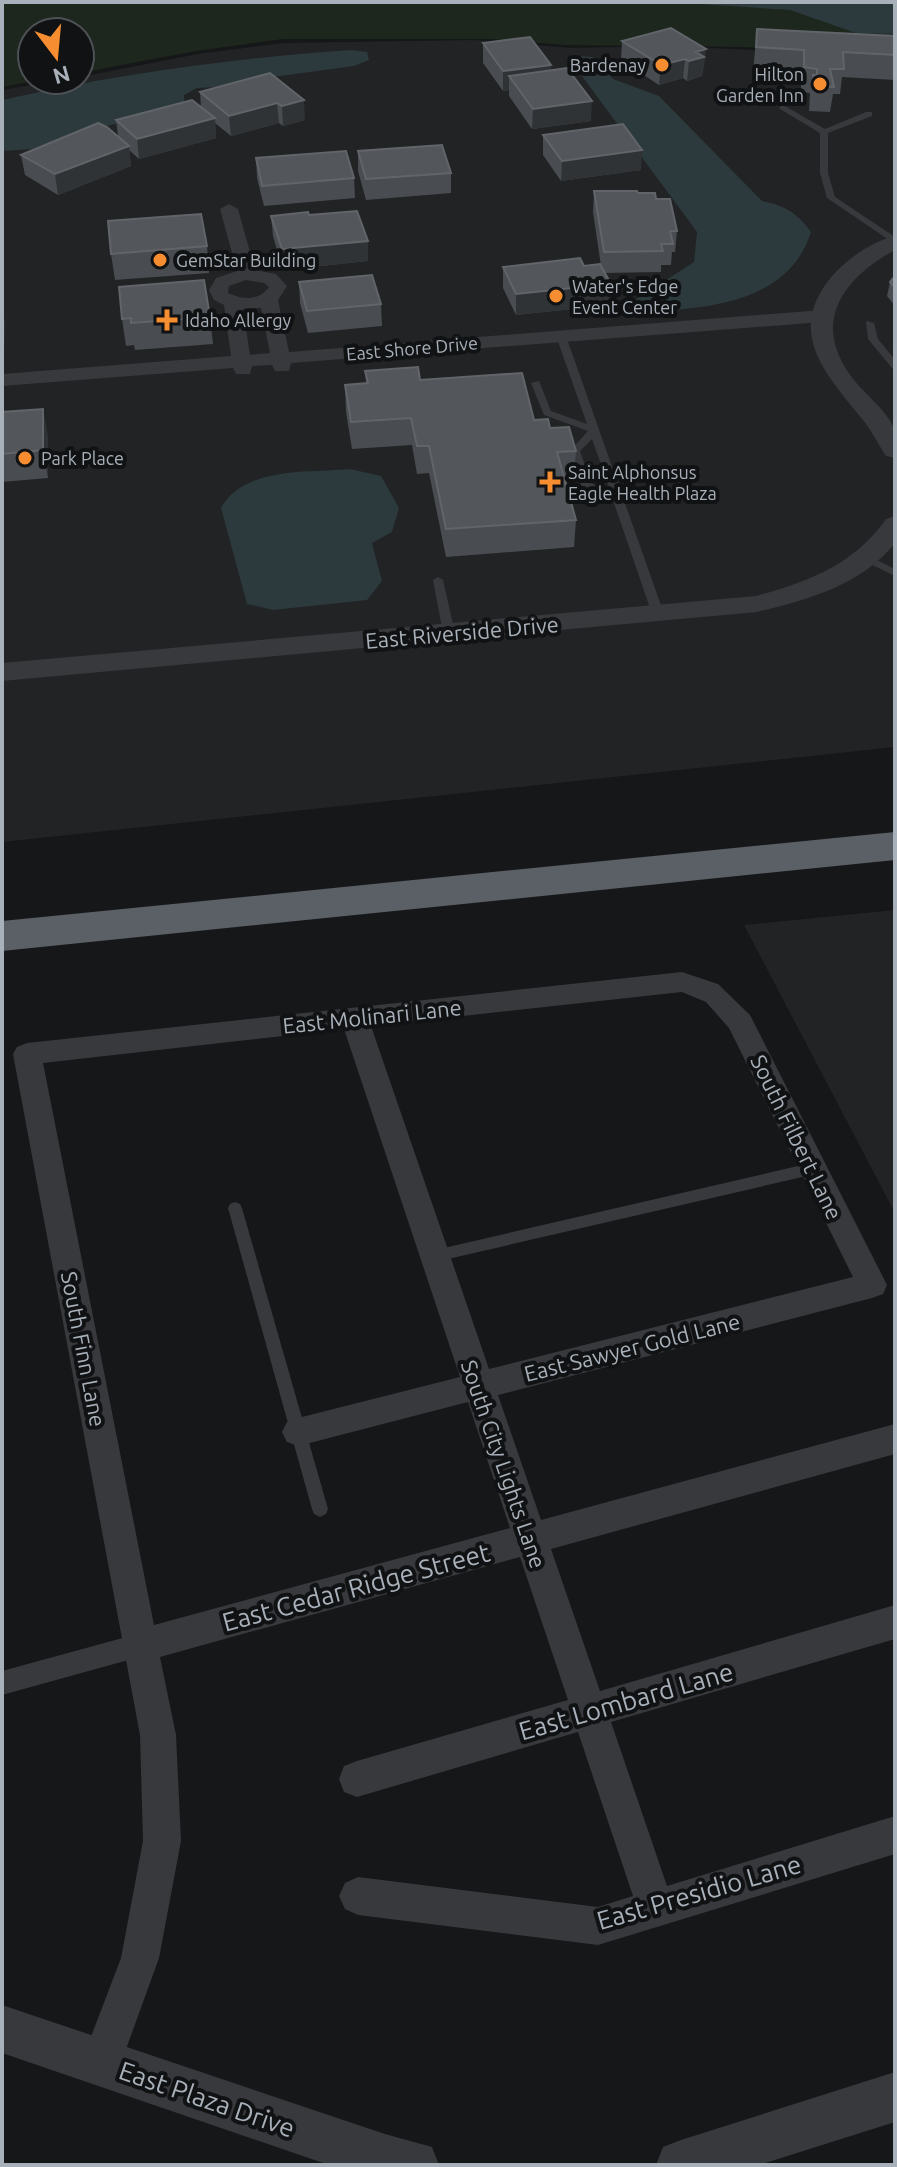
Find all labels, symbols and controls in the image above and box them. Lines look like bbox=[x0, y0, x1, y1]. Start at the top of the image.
north arrow bbox=[16, 16, 96, 96]
place label: Bardenay bbox=[570, 55, 646, 75]
marker: Bardenay bbox=[653, 56, 671, 74]
text: N bbox=[50, 61, 73, 90]
place label: Hilton Garden Inn bbox=[716, 64, 804, 105]
marker: Hilton Garden Inn bbox=[811, 75, 829, 93]
place label: GemStar Building bbox=[176, 250, 316, 270]
marker: GemStar Building bbox=[151, 251, 169, 269]
place label: Water's Edge Event Center bbox=[572, 276, 678, 317]
marker: Water's Edge Event Center bbox=[547, 287, 565, 305]
marker: Idaho Allergy bbox=[156, 309, 178, 331]
place label: Idaho Allergy bbox=[185, 310, 292, 330]
street label: East Shore Drive bbox=[345, 332, 479, 364]
place label: Park Place bbox=[41, 448, 124, 468]
marker: Park Place bbox=[16, 449, 34, 467]
place label: Saint Alphonsus Eagle Health Plaza bbox=[568, 462, 717, 503]
marker: Saint Alphonsus Eagle Health Plaza bbox=[539, 471, 561, 493]
street label: East Riverside Drive bbox=[364, 611, 560, 653]
street label: East Molinari Lane bbox=[281, 994, 463, 1038]
street label: South Filbert Lane bbox=[746, 1051, 848, 1223]
street label: South Finn Lane bbox=[57, 1269, 111, 1429]
street label: East Sawyer Gold Lane bbox=[521, 1308, 743, 1386]
street label: South City Lights Lane bbox=[457, 1357, 551, 1571]
street label: East Cedar Ridge Street bbox=[219, 1537, 493, 1637]
street label: East Lombard Lane bbox=[515, 1657, 737, 1745]
street label: East Presidio Lane bbox=[593, 1849, 805, 1935]
street label: East Plaza Drive bbox=[115, 2055, 299, 2143]

